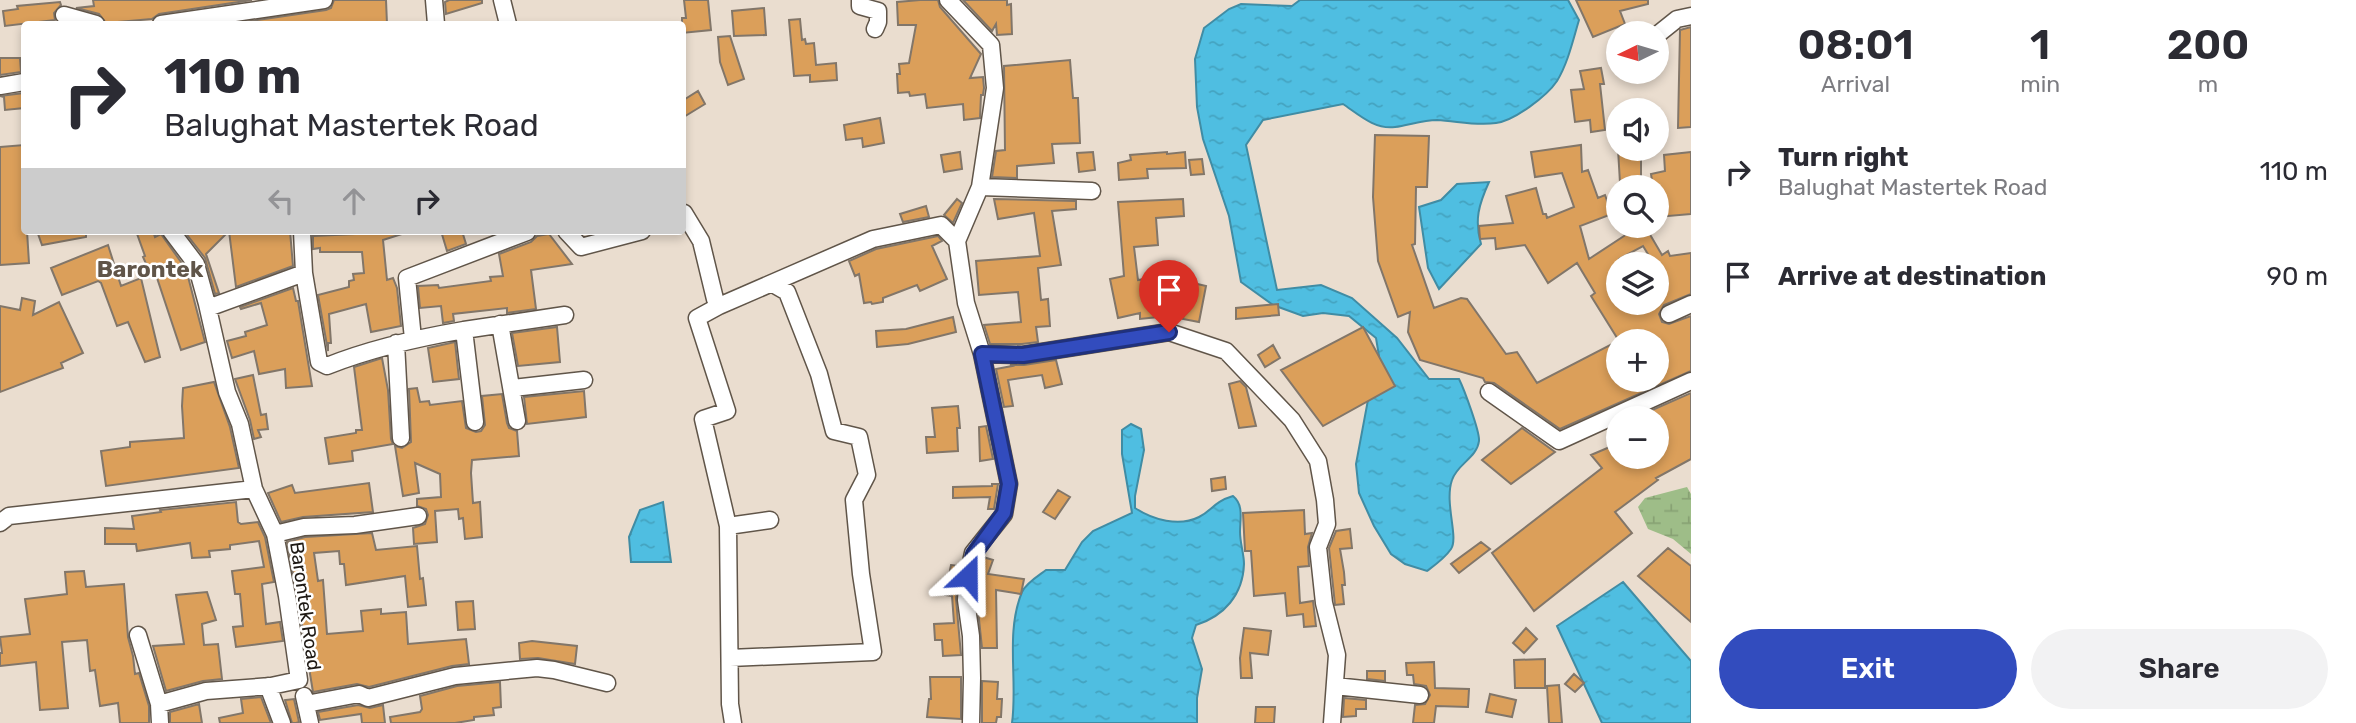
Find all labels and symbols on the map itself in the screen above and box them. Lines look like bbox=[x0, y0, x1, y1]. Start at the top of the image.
north arrow bbox=[1606, 21, 1670, 84]
district label: Barontek bbox=[97, 255, 204, 283]
pin bbox=[1139, 260, 1199, 332]
position arrow bbox=[931, 539, 1005, 613]
street label: Barontek Road bbox=[285, 540, 326, 672]

